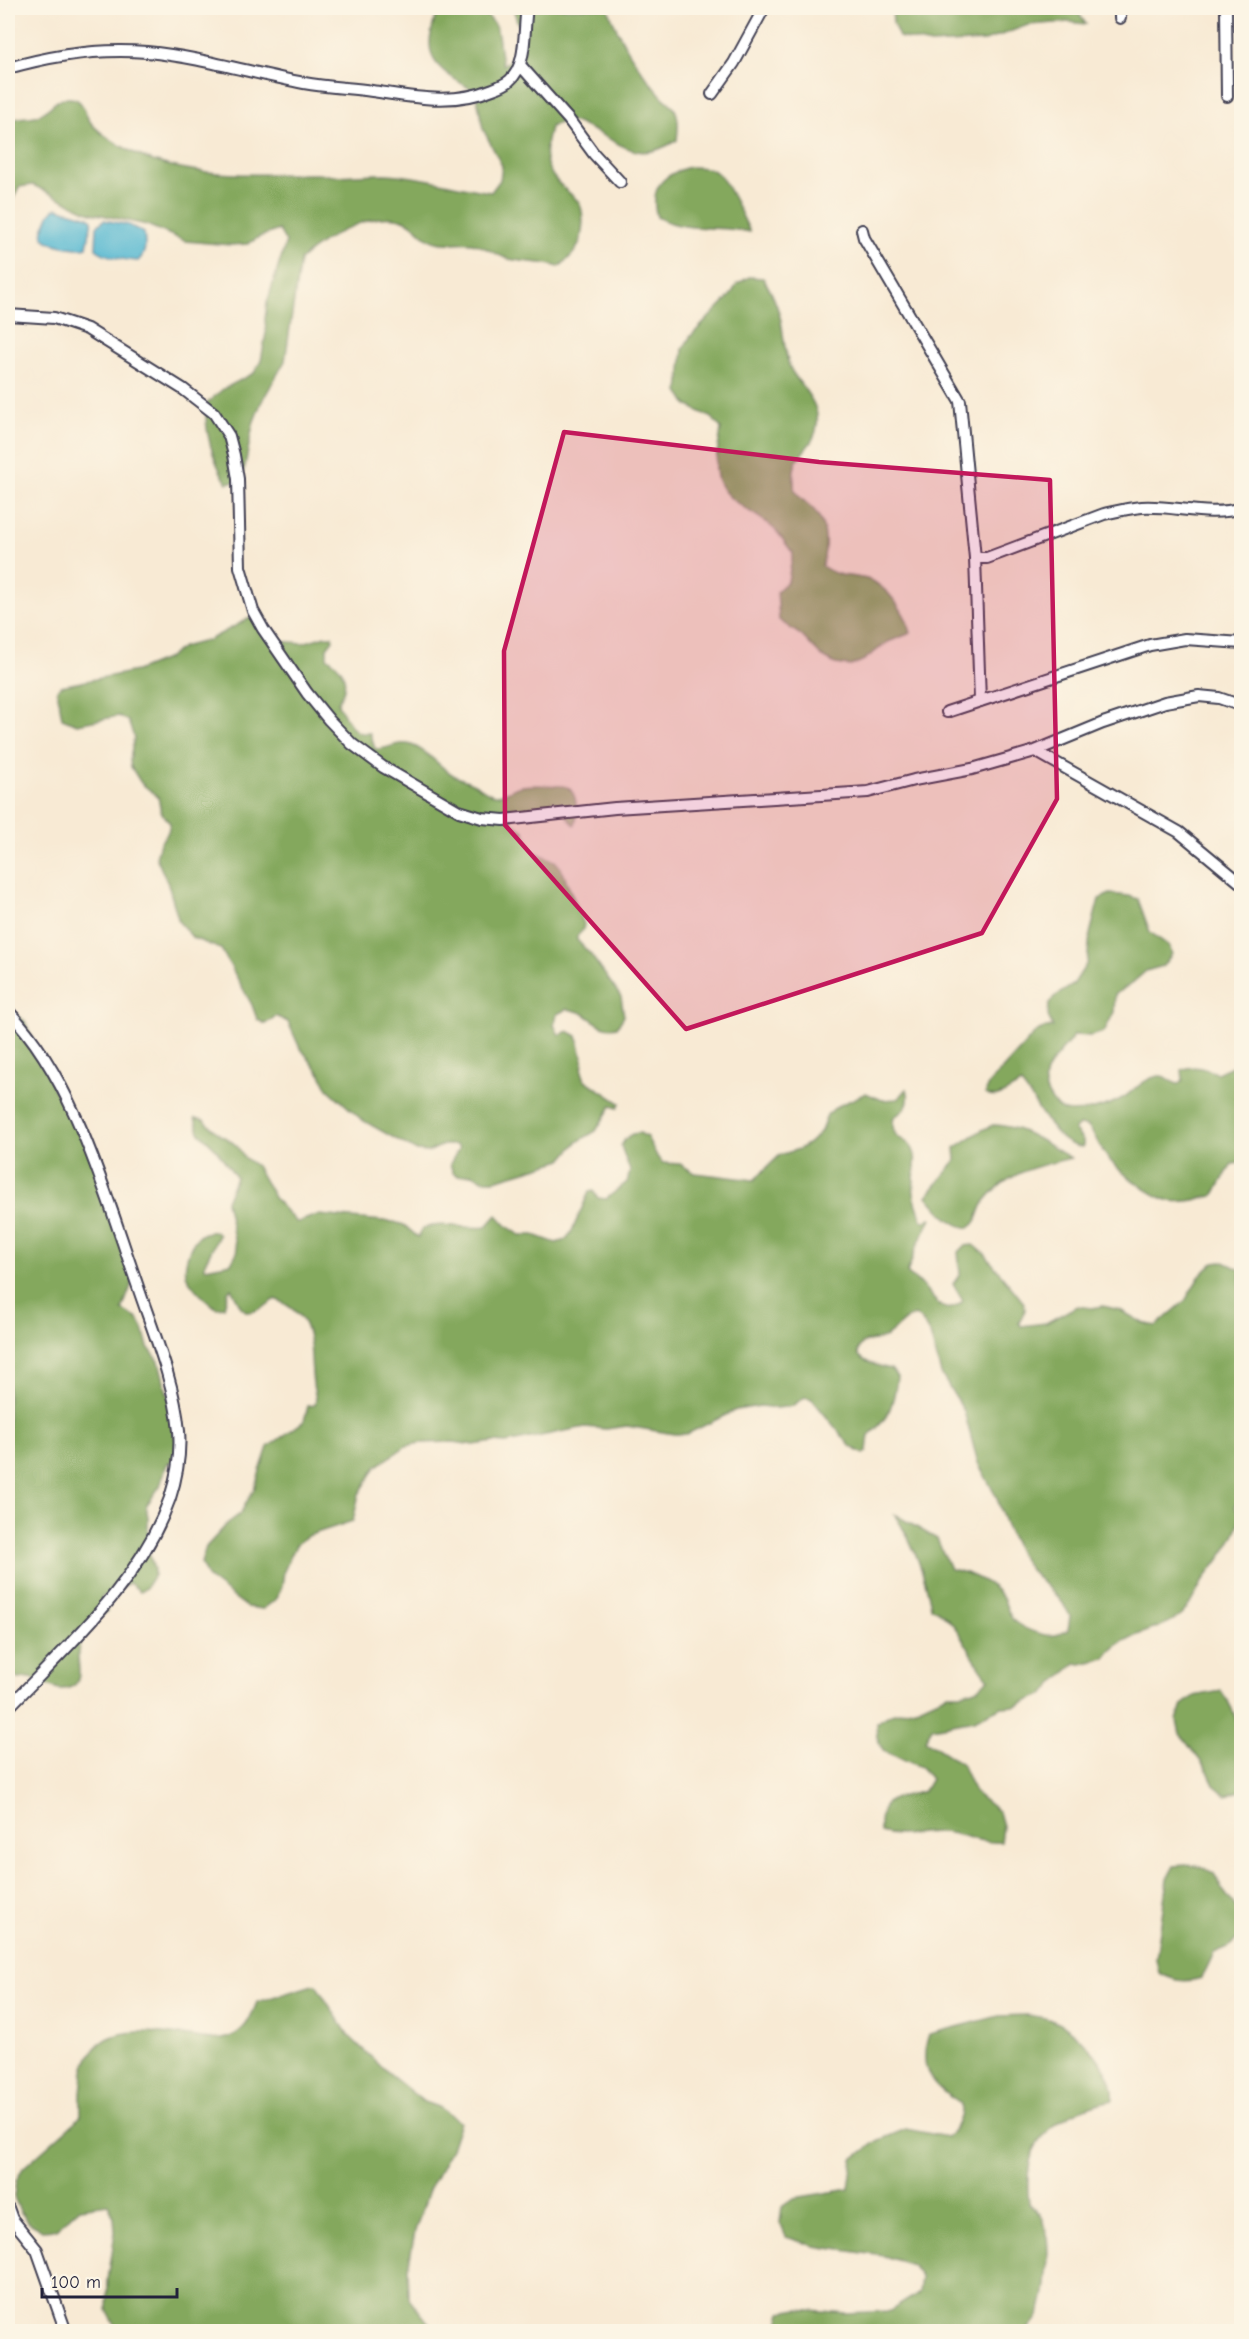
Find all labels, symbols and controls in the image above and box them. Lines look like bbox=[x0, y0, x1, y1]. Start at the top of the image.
scale bar bbox=[42, 2261, 177, 2299]
text: 100 m bbox=[51, 2272, 101, 2293]

